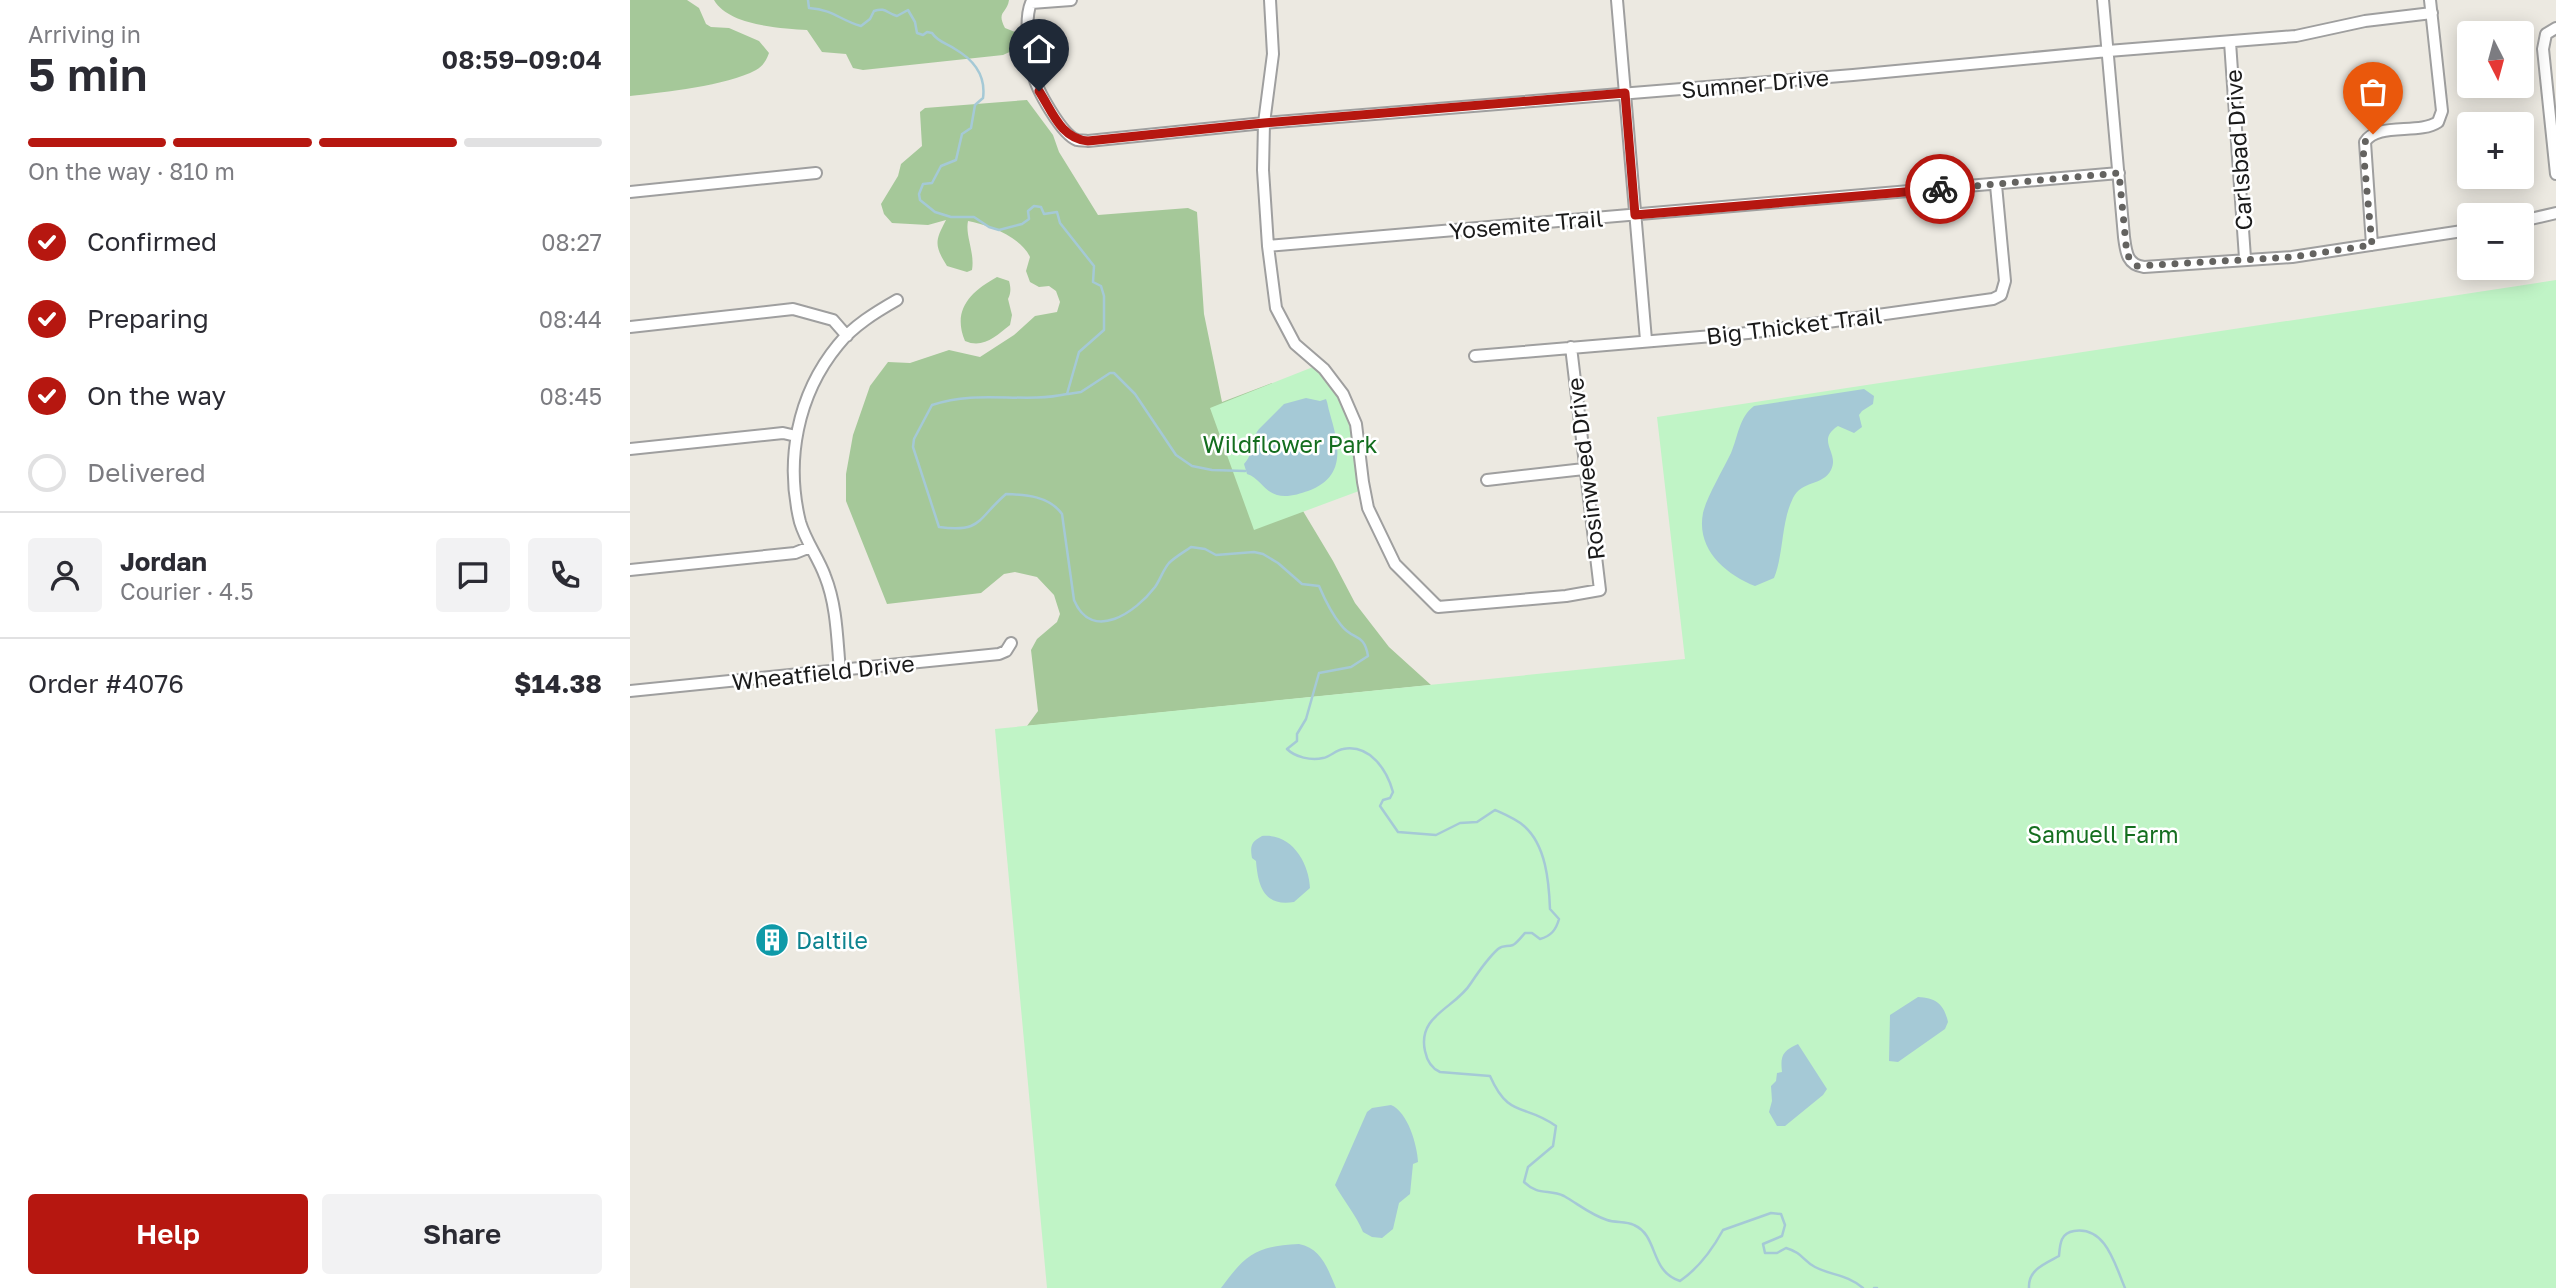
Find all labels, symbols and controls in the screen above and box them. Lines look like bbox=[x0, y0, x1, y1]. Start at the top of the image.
pin bbox=[1009, 19, 1069, 91]
text: Arriving in bbox=[28, 20, 141, 48]
north arrow bbox=[2457, 21, 2534, 98]
map controls bbox=[2457, 21, 2534, 280]
icon: home bbox=[1020, 30, 1058, 68]
text: 08:59–09:04 bbox=[442, 44, 602, 75]
text: 5 min bbox=[28, 46, 148, 101]
pin bbox=[2343, 62, 2403, 134]
street label: Sumner Drive bbox=[1680, 63, 1830, 103]
street label: Carlsbad Drive bbox=[2218, 69, 2258, 231]
icon: bag bbox=[2354, 73, 2392, 111]
button: + bbox=[2457, 112, 2534, 189]
courier bbox=[1905, 154, 1975, 224]
text: On the way · 810 m bbox=[28, 157, 235, 185]
icon: bike bbox=[1921, 170, 1959, 208]
street label: Yosemite Trail bbox=[1448, 203, 1604, 245]
button: − bbox=[2457, 203, 2534, 280]
icon: check bbox=[28, 223, 66, 261]
text: Confirmed bbox=[87, 226, 217, 257]
text: 08:27 bbox=[541, 228, 602, 256]
icon: check bbox=[28, 300, 66, 338]
street label: Big Thicket Trail bbox=[1705, 300, 1883, 350]
text: Preparing bbox=[87, 303, 209, 334]
text: 08:44 bbox=[539, 305, 602, 333]
street label: Rosinweed Drive bbox=[1560, 376, 1610, 562]
icon: check bbox=[28, 377, 66, 415]
text: On the way bbox=[87, 380, 226, 411]
text: 08:45 bbox=[539, 382, 602, 410]
park label: Wildflower Park bbox=[1203, 430, 1377, 458]
text: Delivered bbox=[87, 457, 206, 488]
button: person bbox=[28, 538, 102, 612]
button: chat bbox=[436, 538, 510, 612]
button: phone bbox=[528, 538, 602, 612]
text: Jordan bbox=[120, 546, 207, 577]
text: Courier · 4.5 bbox=[120, 577, 253, 605]
street label: Wheatfield Drive bbox=[730, 648, 916, 696]
text: Order #4076 bbox=[28, 668, 184, 699]
text: $14.38 bbox=[514, 668, 602, 699]
park label: Samuell Farm bbox=[2027, 820, 2179, 848]
building icon: Daltile bbox=[753, 921, 791, 959]
place label: Daltile bbox=[796, 926, 868, 954]
button: Help bbox=[28, 1194, 308, 1274]
button: Share bbox=[322, 1194, 602, 1274]

